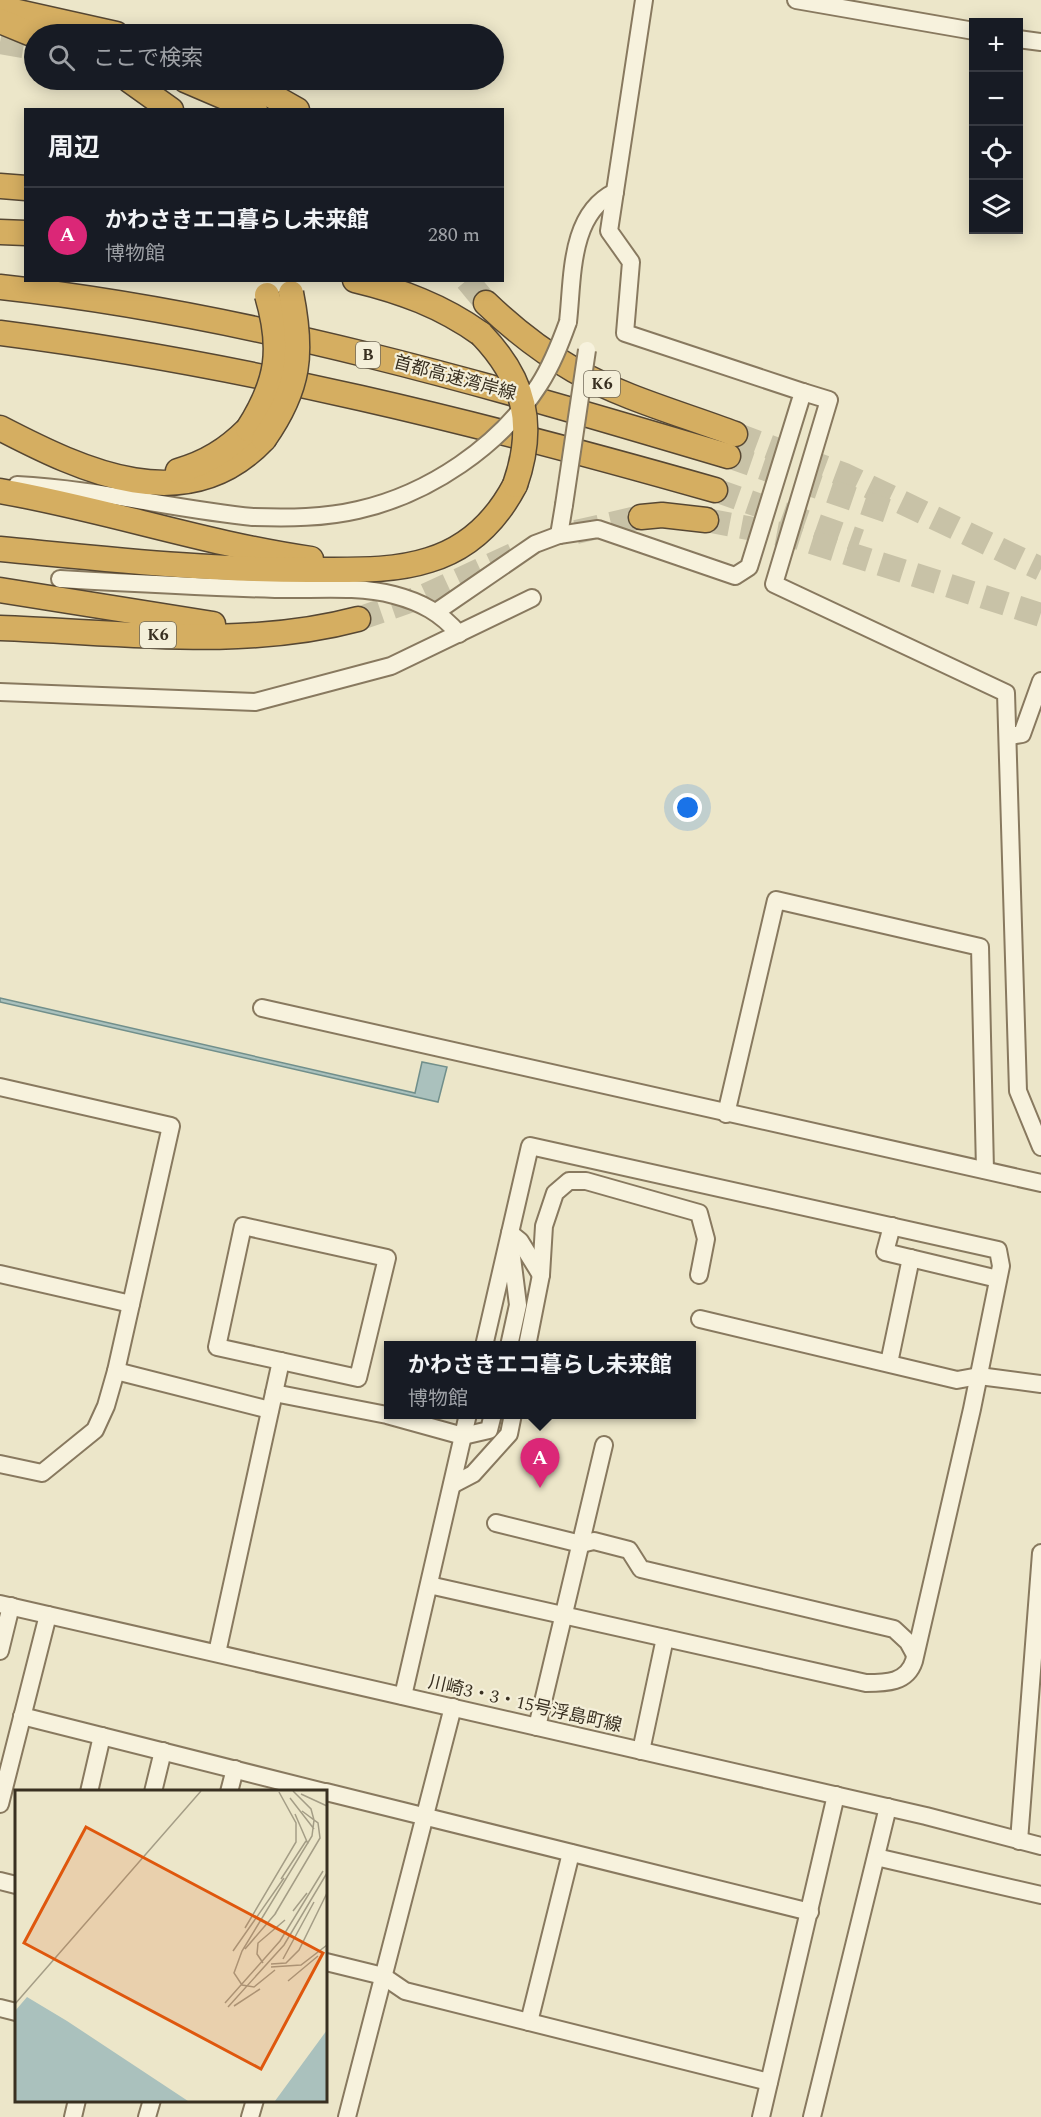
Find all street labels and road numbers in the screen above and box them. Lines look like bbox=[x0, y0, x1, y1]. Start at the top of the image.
road number: B bbox=[356, 342, 380, 368]
street label: 首都高速湾岸線 bbox=[391, 349, 519, 407]
road number: K6 bbox=[584, 371, 620, 397]
road number: K6 bbox=[140, 622, 176, 648]
street label: 川崎3・3・15号浮島町線 bbox=[426, 1669, 624, 1739]

